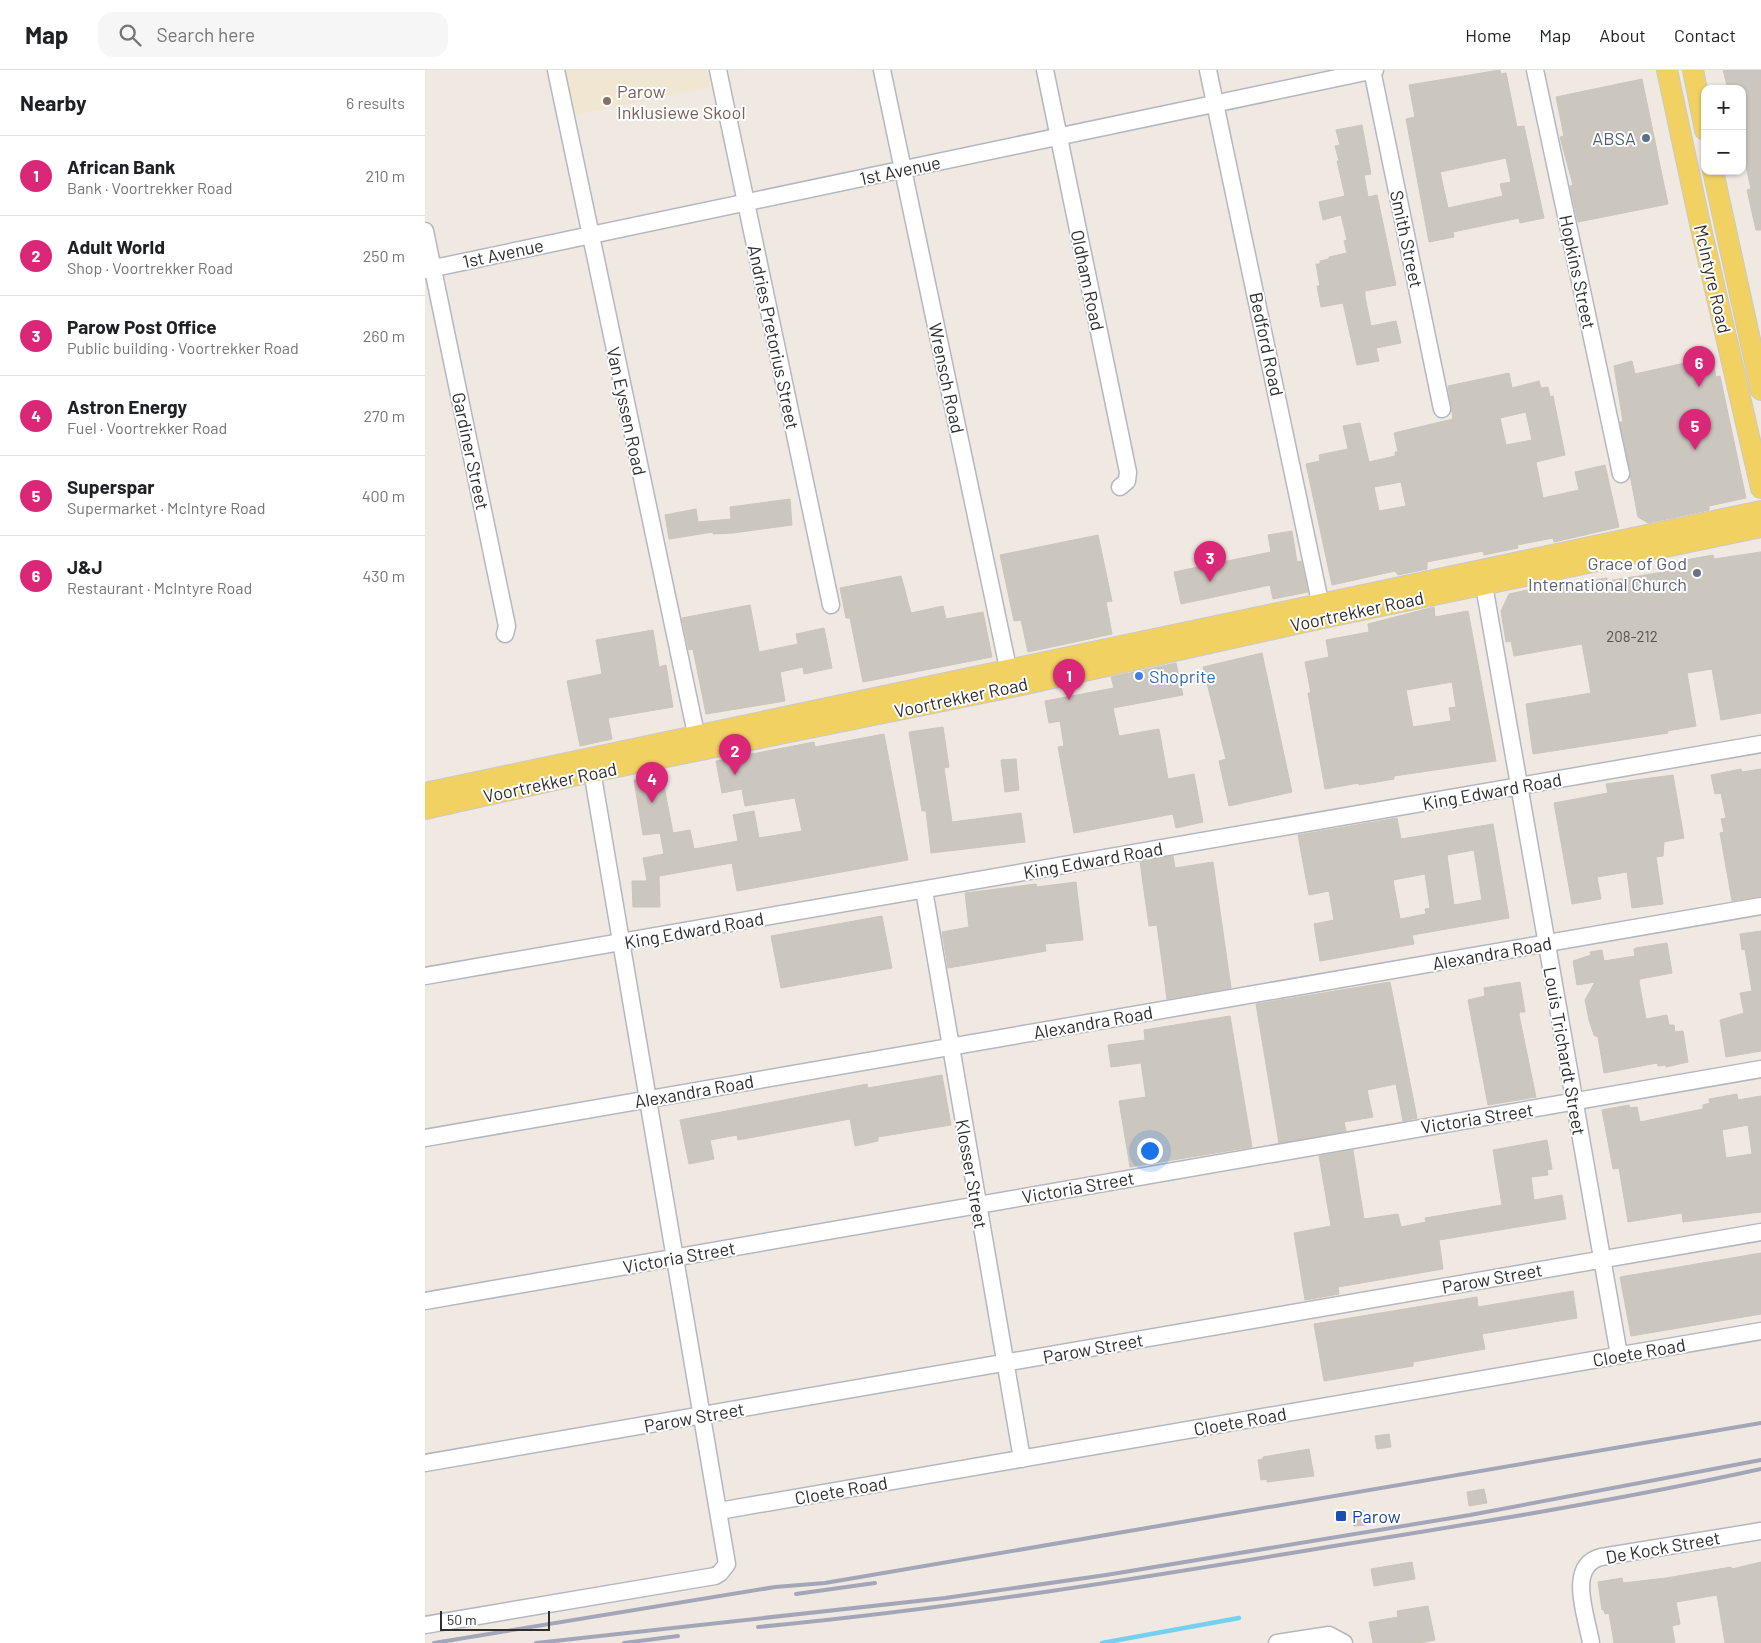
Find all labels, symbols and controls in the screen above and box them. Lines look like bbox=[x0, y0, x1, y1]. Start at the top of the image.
search box bbox=[98, 12, 448, 57]
text: Map bbox=[25, 20, 68, 49]
icon: search bbox=[116, 21, 144, 49]
text: Search here bbox=[156, 23, 255, 46]
text: Home bbox=[1465, 24, 1511, 46]
text: Map bbox=[1539, 24, 1571, 46]
text: About bbox=[1599, 24, 1646, 46]
text: Contact bbox=[1674, 24, 1736, 46]
place label: Parow Inklusiewe Skool bbox=[617, 80, 746, 123]
map controls bbox=[1701, 85, 1746, 175]
button: + bbox=[1701, 85, 1746, 130]
text: Nearby bbox=[20, 90, 86, 115]
text: 6 results bbox=[346, 93, 405, 112]
marker: Parow Inklusiewe Skool bbox=[601, 95, 613, 107]
place label: ABSA bbox=[1592, 127, 1636, 149]
button: − bbox=[1701, 130, 1746, 175]
marker: ABSA bbox=[1640, 132, 1652, 144]
street label: 1st Avenue bbox=[857, 151, 943, 189]
text: African Bank bbox=[67, 155, 175, 178]
text: 1 bbox=[33, 166, 39, 185]
text: 210 m bbox=[366, 166, 405, 185]
text: Bank · Voortrekker Road bbox=[67, 178, 232, 197]
street label: Smith Street bbox=[1386, 188, 1428, 290]
street label: Hopkins Street bbox=[1555, 213, 1601, 331]
street label: McIntyre Road bbox=[1690, 222, 1736, 336]
street label: Oldham Road bbox=[1067, 228, 1109, 332]
street label: 1st Avenue bbox=[460, 234, 546, 272]
text: Adult World bbox=[67, 235, 165, 258]
street label: Andries Pretorius Street bbox=[744, 243, 804, 431]
text: 2 bbox=[32, 246, 40, 265]
text: 250 m bbox=[363, 246, 405, 265]
text: Shop · Voortrekker Road bbox=[67, 258, 233, 277]
street label: Bedford Road bbox=[1245, 290, 1289, 398]
text: Parow Post Office bbox=[67, 315, 217, 338]
street label: Wrensch Road bbox=[925, 321, 969, 435]
text: 3 bbox=[32, 326, 40, 345]
text: 260 m bbox=[363, 326, 405, 345]
text: Public building · Voortrekker Road bbox=[67, 338, 299, 357]
street label: Van Eyssen Road bbox=[603, 345, 651, 477]
pin: 6 bbox=[1683, 346, 1715, 387]
street label: Gardiner Street bbox=[448, 390, 494, 512]
text: Astron Energy bbox=[67, 395, 187, 418]
text: 4 bbox=[31, 406, 41, 425]
text: 270 m bbox=[363, 406, 405, 425]
pin: 5 bbox=[1679, 409, 1711, 450]
text: Fuel · Voortrekker Road bbox=[67, 418, 227, 437]
text: Superspar bbox=[67, 475, 155, 498]
text: 5 bbox=[32, 486, 40, 505]
text: 400 m bbox=[362, 486, 405, 505]
text: Supermarket · McIntyre Road bbox=[67, 498, 266, 517]
pin: 3 bbox=[1194, 541, 1226, 582]
place label: Grace of God International Church bbox=[1528, 552, 1687, 595]
text: J&J bbox=[67, 555, 103, 578]
text: 6 bbox=[32, 566, 40, 585]
text: 430 m bbox=[362, 566, 405, 585]
marker: Grace of God International Church bbox=[1691, 567, 1703, 579]
text: Restaurant · McIntyre Road bbox=[67, 578, 252, 597]
street label: Voortrekker Road bbox=[1288, 586, 1426, 636]
house number: 208-212 bbox=[1606, 627, 1658, 645]
pin: 1 bbox=[1053, 659, 1085, 700]
place label: Shoprite bbox=[1149, 665, 1216, 687]
marker: Shoprite bbox=[1133, 670, 1145, 682]
street label: Voortrekker Road bbox=[892, 672, 1030, 722]
pin: 2 bbox=[719, 734, 751, 775]
street label: Voortrekker Road bbox=[481, 757, 619, 807]
pin: 4 bbox=[636, 762, 668, 803]
street label: King Edward Road bbox=[1421, 768, 1563, 814]
street label: King Edward Road bbox=[1022, 837, 1164, 883]
street label: King Edward Road bbox=[623, 907, 765, 953]
street label: Alexandra Road bbox=[1431, 932, 1553, 974]
street label: Louis Trichardt Street bbox=[1539, 965, 1591, 1137]
street label: Alexandra Road bbox=[1032, 1001, 1154, 1043]
street label: Alexandra Road bbox=[633, 1070, 755, 1112]
street label: Victoria Street bbox=[1419, 1098, 1535, 1138]
street label: Klosser Street bbox=[952, 1117, 992, 1231]
your location bbox=[1137, 1138, 1163, 1164]
street label: Victoria Street bbox=[1020, 1166, 1136, 1208]
street label: Victoria Street bbox=[621, 1236, 737, 1278]
street label: Parow Street bbox=[1440, 1258, 1544, 1298]
street label: Parow Street bbox=[1041, 1328, 1145, 1368]
street label: Cloete Road bbox=[1591, 1333, 1687, 1371]
street label: Parow Street bbox=[642, 1397, 746, 1437]
street label: Cloete Road bbox=[1192, 1402, 1288, 1440]
street label: Cloete Road bbox=[793, 1471, 889, 1509]
place label: Parow bbox=[1352, 1505, 1401, 1527]
marker: Parow bbox=[1334, 1509, 1348, 1523]
street label: De Kock Street bbox=[1604, 1526, 1722, 1568]
scale bar bbox=[440, 1608, 550, 1631]
text: 50 m bbox=[447, 1611, 476, 1628]

